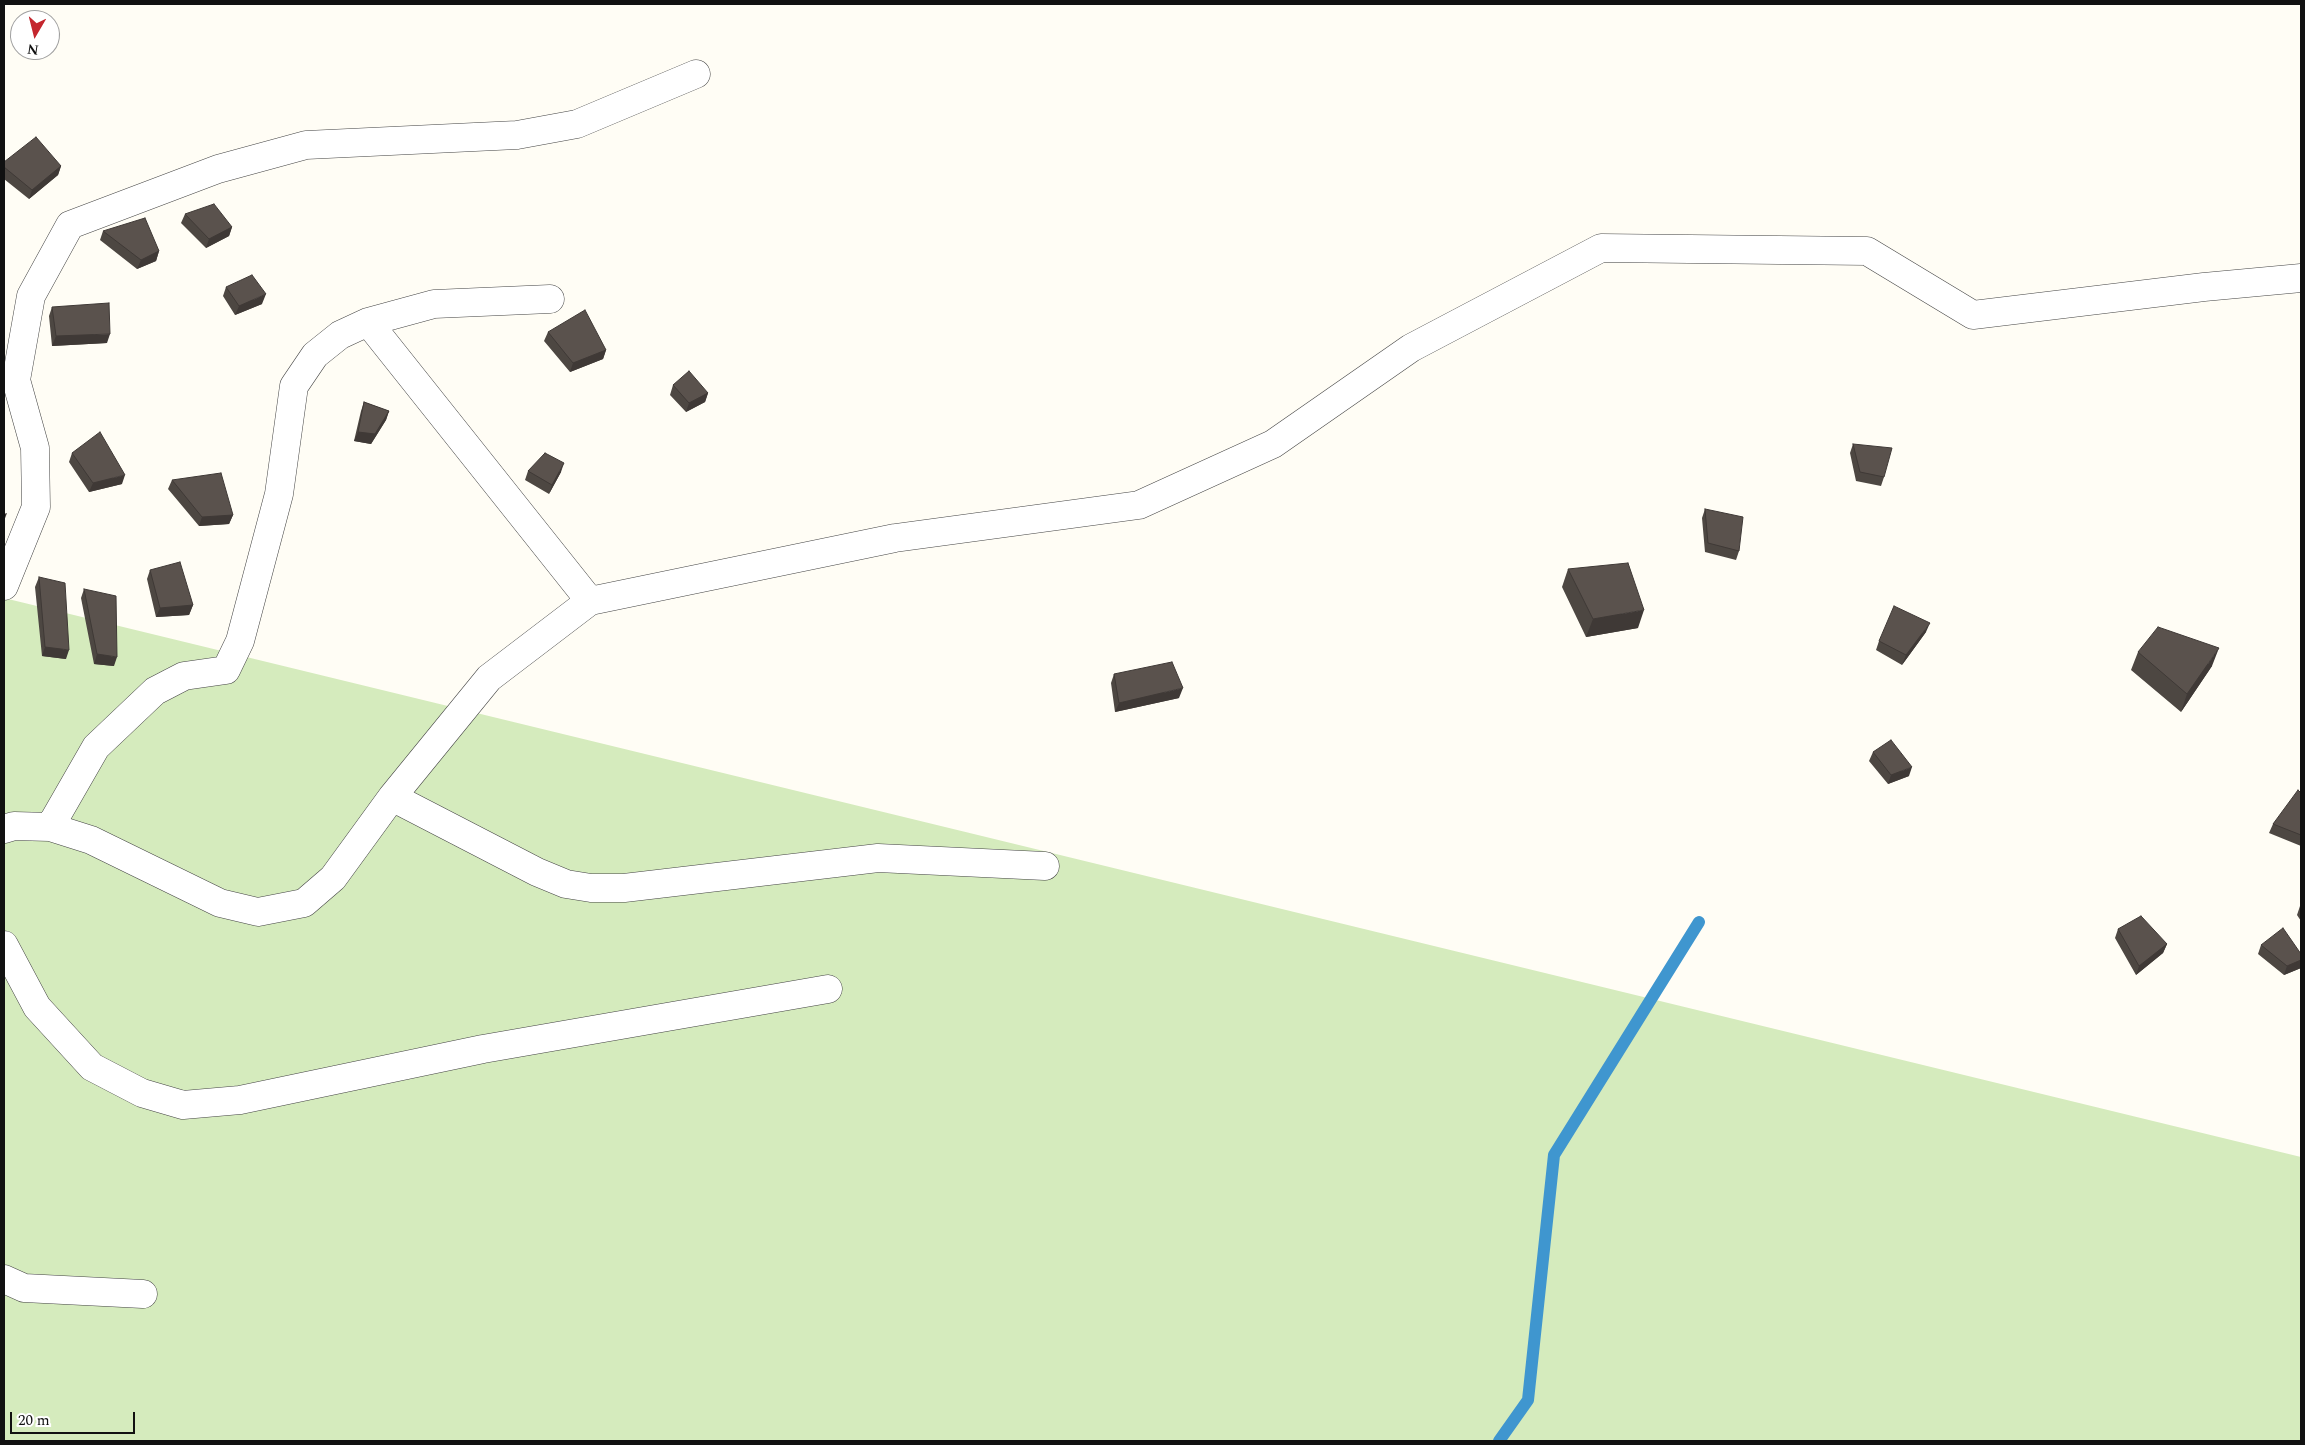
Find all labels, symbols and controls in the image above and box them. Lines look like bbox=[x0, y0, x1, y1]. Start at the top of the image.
north arrow bbox=[10, 10, 60, 60]
text: N bbox=[26, 38, 40, 61]
scale bar bbox=[12, 1402, 138, 1434]
text: 20 m bbox=[18, 1409, 50, 1432]

